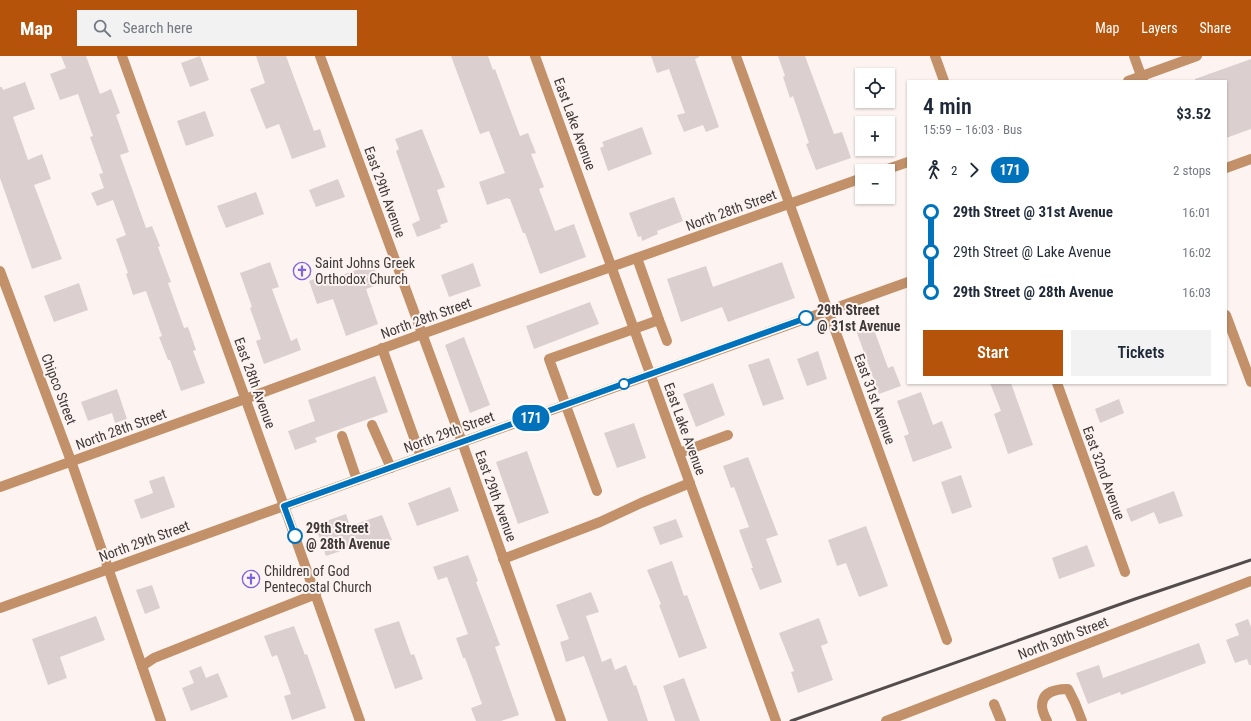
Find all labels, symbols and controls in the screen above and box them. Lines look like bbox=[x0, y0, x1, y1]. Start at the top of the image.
search box bbox=[77, 10, 357, 46]
text: Map bbox=[20, 17, 53, 40]
icon: search bbox=[91, 17, 113, 39]
text: Search here bbox=[123, 19, 193, 37]
text: Map bbox=[1095, 20, 1119, 36]
text: Layers bbox=[1141, 20, 1178, 36]
text: Share bbox=[1200, 20, 1231, 36]
map controls bbox=[855, 68, 895, 204]
button: locate bbox=[855, 68, 895, 108]
street label: East Lake Avenue bbox=[551, 76, 599, 173]
text: 4 min bbox=[923, 94, 972, 119]
text: $3.52 bbox=[1176, 105, 1211, 123]
button: + bbox=[855, 116, 895, 156]
text: 15:59 – 16:03 · Bus bbox=[923, 122, 1022, 137]
street label: East 29th Avenue bbox=[361, 144, 409, 240]
icon: walk bbox=[923, 159, 945, 181]
icon: forward bbox=[963, 159, 985, 181]
text: 171 bbox=[999, 162, 1021, 178]
text: 2 bbox=[951, 163, 957, 178]
text: 2 stops bbox=[1173, 163, 1211, 178]
button: − bbox=[855, 164, 895, 204]
street label: North 28th Street bbox=[684, 186, 778, 234]
text: 29th Street @ 31st Avenue bbox=[953, 203, 1113, 221]
text: 16:01 bbox=[1182, 205, 1211, 220]
text: 29th Street @ Lake Avenue bbox=[953, 243, 1111, 261]
text: 16:02 bbox=[1182, 245, 1211, 260]
place label: Saint Johns Greek Orthodox Church bbox=[315, 255, 416, 287]
church icon: Saint Johns Greek Orthodox Church bbox=[292, 261, 312, 281]
text: 29th Street @ 28th Avenue bbox=[953, 283, 1113, 301]
text: 16:03 bbox=[1182, 285, 1211, 300]
street label: North 28th Street bbox=[379, 294, 473, 342]
place label: 29th Street @ 31st Avenue bbox=[817, 302, 901, 334]
marker: 29th Street @ 31st Avenue bbox=[798, 310, 814, 326]
button: Start bbox=[923, 330, 1063, 376]
button: Tickets bbox=[1071, 330, 1211, 376]
street label: East 28th Avenue bbox=[231, 335, 279, 431]
street label: Chipco Street bbox=[38, 351, 80, 427]
street label: East 31st Avenue bbox=[851, 351, 899, 447]
unlabelled marker bbox=[618, 378, 630, 390]
street label: East Lake Avenue bbox=[661, 381, 709, 478]
street label: North 28th Street bbox=[74, 405, 168, 453]
line badge: 171 bbox=[508, 405, 554, 431]
street label: North 29th Street bbox=[402, 408, 496, 456]
text: 171 bbox=[520, 410, 542, 426]
street label: East 32nd Avenue bbox=[1080, 424, 1129, 522]
street label: East 29th Avenue bbox=[472, 448, 520, 544]
street label: North 29th Street bbox=[97, 517, 191, 565]
place label: 29th Street @ 28th Avenue bbox=[306, 520, 390, 552]
marker: 29th Street @ 28th Avenue bbox=[287, 528, 303, 544]
place label: Children of God Pentecostal Church bbox=[264, 563, 372, 595]
church icon: Children of God Pentecostal Church bbox=[241, 569, 261, 589]
street label: North 30th Street bbox=[1016, 613, 1110, 663]

